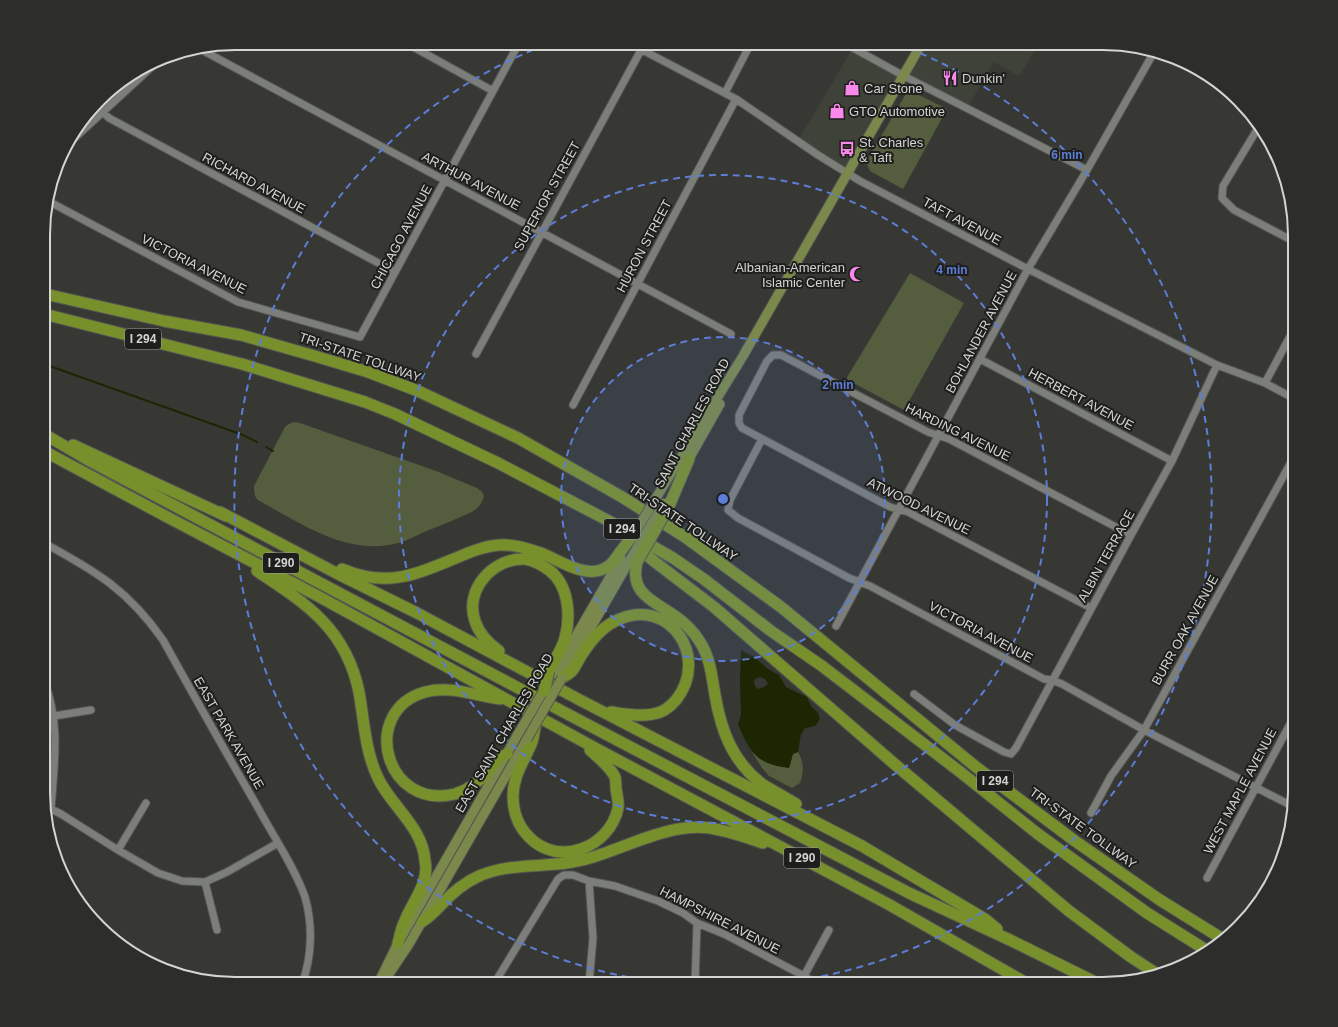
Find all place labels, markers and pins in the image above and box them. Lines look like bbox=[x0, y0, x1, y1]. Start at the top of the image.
restaurant icon: Dunkin' bbox=[941, 69, 959, 87]
place label: Dunkin' bbox=[962, 71, 1005, 86]
shop icon: Car Stone bbox=[843, 79, 861, 97]
place label: Car Stone bbox=[864, 81, 923, 96]
shop icon: GTO Automotive bbox=[828, 102, 846, 120]
place label: GTO Automotive bbox=[849, 104, 945, 119]
place label: St. Charles & Taft bbox=[859, 135, 924, 165]
bus stop icon: St. Charles & Taft bbox=[838, 140, 856, 158]
place label: Albanian-American Islamic Center bbox=[735, 260, 846, 290]
mosque icon: Albanian-American Islamic Center bbox=[848, 265, 866, 283]
centre of rings bbox=[716, 492, 730, 506]

